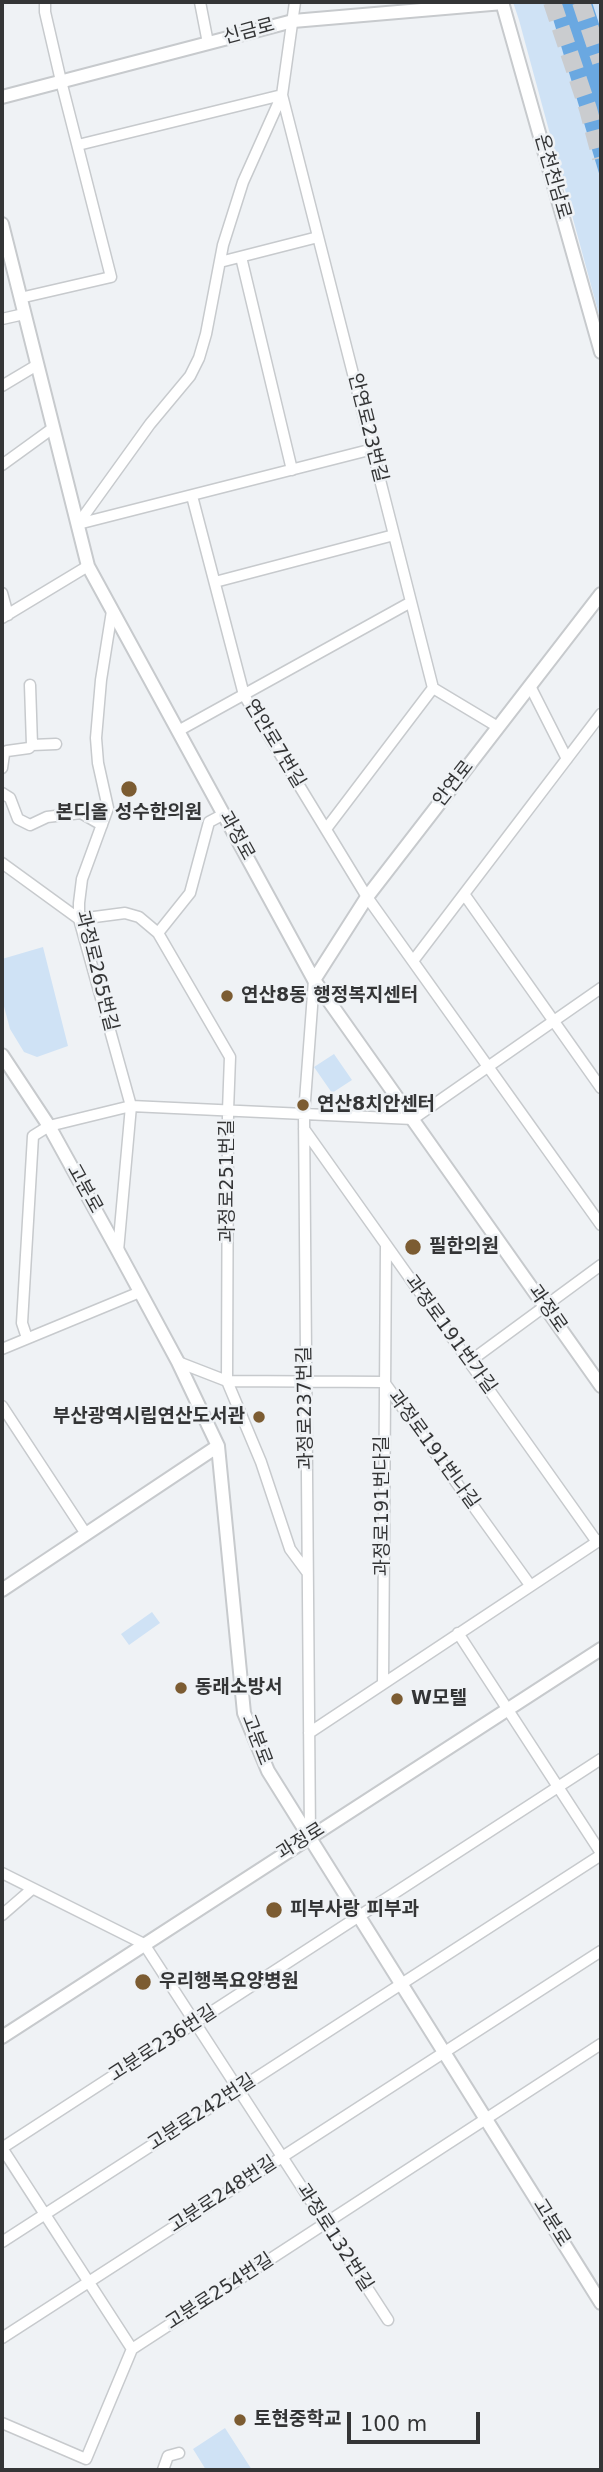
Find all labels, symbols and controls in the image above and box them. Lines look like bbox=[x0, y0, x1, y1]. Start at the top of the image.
street label: 신금로 bbox=[221, 14, 277, 50]
street label: 온천천남로 bbox=[529, 132, 575, 222]
street label: 안연로23번길 bbox=[342, 371, 392, 485]
street label: 연안로7번길 bbox=[239, 695, 309, 793]
street label: 안연로 bbox=[429, 756, 479, 812]
marker: 본디올 성수한의원 bbox=[119, 779, 139, 799]
place label: 본디올 성수한의원 bbox=[56, 802, 202, 824]
street label: 과정로 bbox=[213, 808, 259, 864]
street label: 과정로265번길 bbox=[70, 908, 122, 1034]
place label: 연산8동 행정복지센터 bbox=[241, 985, 418, 1007]
marker: 연산8동 행정복지센터 bbox=[219, 988, 235, 1004]
place label: 연산8치안센터 bbox=[317, 1094, 435, 1116]
marker: 연산8치안센터 bbox=[295, 1097, 311, 1113]
street label: 과정로251번길 bbox=[217, 1119, 239, 1243]
street label: 고분로 bbox=[61, 1161, 107, 1217]
place label: 필한의원 bbox=[429, 1236, 499, 1258]
marker: 필한의원 bbox=[403, 1237, 423, 1257]
street label: 과정로191번가길 bbox=[399, 1271, 501, 1399]
street label: 과정로 bbox=[523, 1281, 571, 1337]
street label: 과정로237번길 bbox=[294, 1346, 318, 1470]
street label: 과정로191번나길 bbox=[382, 1386, 484, 1514]
place label: 부산광역시립연산도서관 bbox=[53, 1406, 245, 1428]
marker: 부산광역시립연산도서관 bbox=[251, 1409, 267, 1425]
street label: 과정로191번다길 bbox=[372, 1435, 394, 1577]
place label: 동래소방서 bbox=[195, 1677, 282, 1699]
marker: 동래소방서 bbox=[173, 1680, 189, 1696]
place label: W모텔 bbox=[411, 1688, 467, 1710]
marker: W모텔 bbox=[389, 1691, 405, 1707]
street label: 고분로 bbox=[236, 1711, 276, 1769]
street label: 과정로 bbox=[273, 1818, 329, 1866]
place label: 피부사랑 피부과 bbox=[290, 1899, 419, 1921]
marker: 피부사랑 피부과 bbox=[264, 1900, 284, 1920]
place label: 우리행복요양병원 bbox=[159, 1971, 299, 1993]
marker: 우리행복요양병원 bbox=[133, 1972, 153, 1992]
street label: 고분로236번길 bbox=[105, 2001, 221, 2087]
street label: 고분로242번길 bbox=[144, 2070, 260, 2156]
street label: 고분로248번길 bbox=[165, 2152, 281, 2238]
street label: 과정로132번길 bbox=[291, 2180, 377, 2296]
street label: 고분로 bbox=[527, 2195, 575, 2251]
street label: 고분로254번길 bbox=[162, 2249, 278, 2335]
scale bar bbox=[351, 2398, 484, 2442]
place label: 토현중학교 bbox=[254, 2409, 341, 2431]
marker: 토현중학교 bbox=[232, 2412, 248, 2428]
text: 100 m bbox=[360, 2412, 427, 2436]

